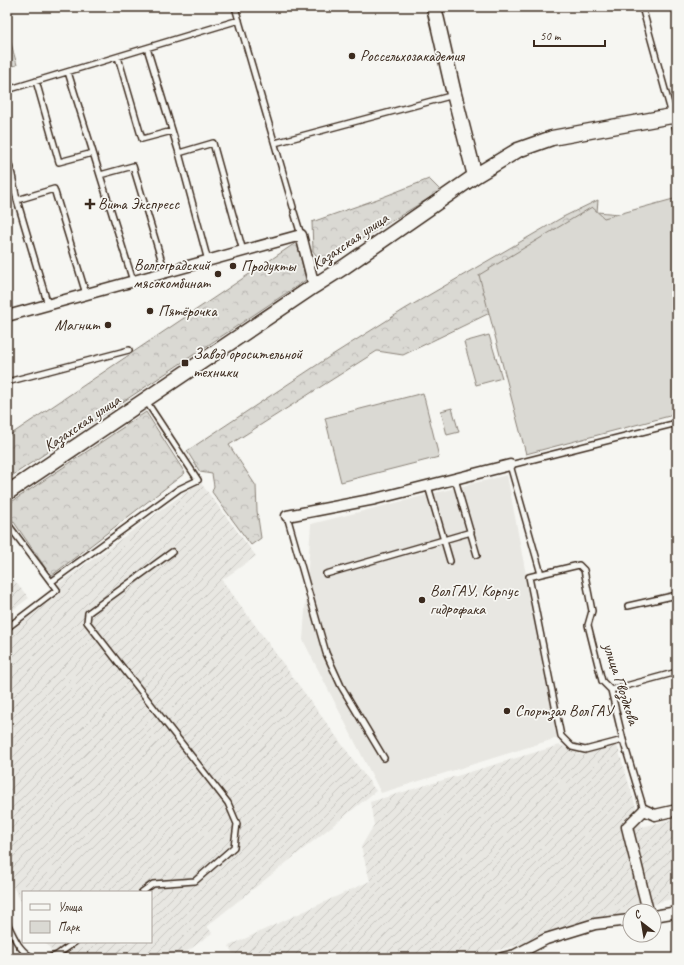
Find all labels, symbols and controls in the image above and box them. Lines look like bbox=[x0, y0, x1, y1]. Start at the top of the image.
scale bar bbox=[534, 22, 605, 48]
text: 50 m bbox=[540, 28, 562, 44]
place label: Россельхозакадемия bbox=[360, 46, 465, 66]
marker: Россельхозакадемия bbox=[347, 51, 357, 61]
place label: Вита Экспресс bbox=[98, 194, 181, 214]
marker: Вита Экспресс bbox=[85, 199, 95, 209]
street label: Казахская улица bbox=[308, 208, 393, 274]
place label: Волгоградский мясокомбинат bbox=[133, 255, 212, 293]
place label: Продукты bbox=[241, 256, 297, 276]
marker: Продукты bbox=[228, 261, 238, 271]
marker: Волгоградский мясокомбинат bbox=[213, 269, 223, 279]
place label: Пятёрочка bbox=[158, 301, 218, 321]
marker: Пятёрочка bbox=[145, 306, 155, 316]
place label: Магнит bbox=[55, 315, 101, 335]
marker: Магнит bbox=[103, 320, 113, 330]
place label: Завод оросительной техники bbox=[193, 344, 303, 382]
marker: Завод оросительной техники bbox=[180, 358, 190, 368]
street label: Казахская улица bbox=[40, 390, 125, 456]
place label: ВолГАУ, Корпус гидрофака bbox=[430, 581, 519, 619]
marker: ВолГАУ, Корпус гидрофака bbox=[417, 595, 427, 605]
street label: улица Гвоздкова bbox=[598, 640, 644, 729]
place label: Спортзал ВолГАУ bbox=[515, 701, 616, 721]
marker: Спортзал ВолГАУ bbox=[502, 706, 512, 716]
legend bbox=[22, 891, 152, 943]
text: Улица bbox=[58, 899, 83, 915]
north arrow bbox=[622, 903, 662, 943]
text: С bbox=[631, 906, 644, 922]
text: Парк bbox=[58, 919, 81, 935]

